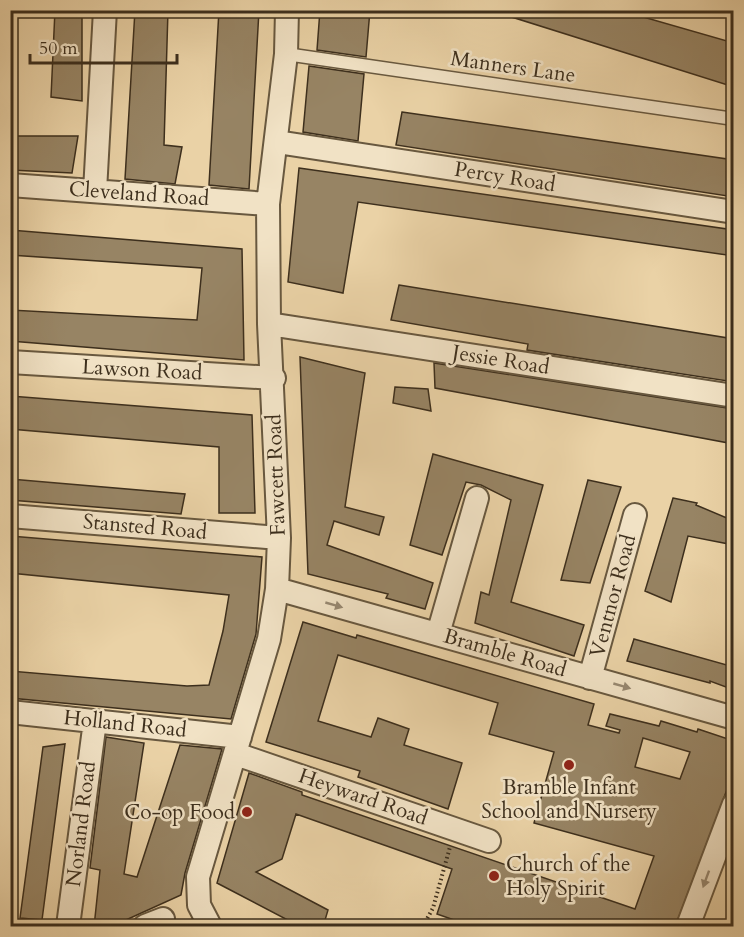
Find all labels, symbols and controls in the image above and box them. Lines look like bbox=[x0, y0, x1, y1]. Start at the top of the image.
scale bar bbox=[30, 27, 177, 65]
text: 50 m bbox=[39, 36, 78, 61]
street label: Manners Lane bbox=[449, 44, 577, 90]
street label: Percy Road bbox=[452, 155, 558, 199]
street label: Cleveland Road bbox=[68, 175, 210, 213]
street label: Jessie Road bbox=[447, 338, 552, 382]
street label: Lawson Road bbox=[81, 352, 203, 388]
street label: Fawcett Road bbox=[259, 413, 293, 537]
street label: Stansted Road bbox=[82, 507, 208, 547]
street label: Ventnor Road bbox=[583, 531, 643, 661]
one-way arrow bbox=[325, 601, 343, 610]
street label: Bramble Road bbox=[440, 622, 570, 684]
one-way arrow bbox=[613, 682, 631, 692]
street label: Holland Road bbox=[62, 703, 188, 745]
marker: Bramble Infant School and Nursery bbox=[562, 758, 576, 772]
street label: Norland Road bbox=[59, 760, 103, 888]
street label: Heyward Road bbox=[295, 761, 431, 833]
place label: Bramble Infant School and Nursery bbox=[481, 773, 657, 826]
place label: Co-op Food bbox=[124, 798, 235, 827]
marker: Co-op Food bbox=[240, 805, 254, 819]
place label: Church of the Holy Spirit bbox=[506, 850, 631, 903]
marker: Church of the Holy Spirit bbox=[487, 869, 501, 883]
one-way arrow bbox=[700, 870, 710, 888]

